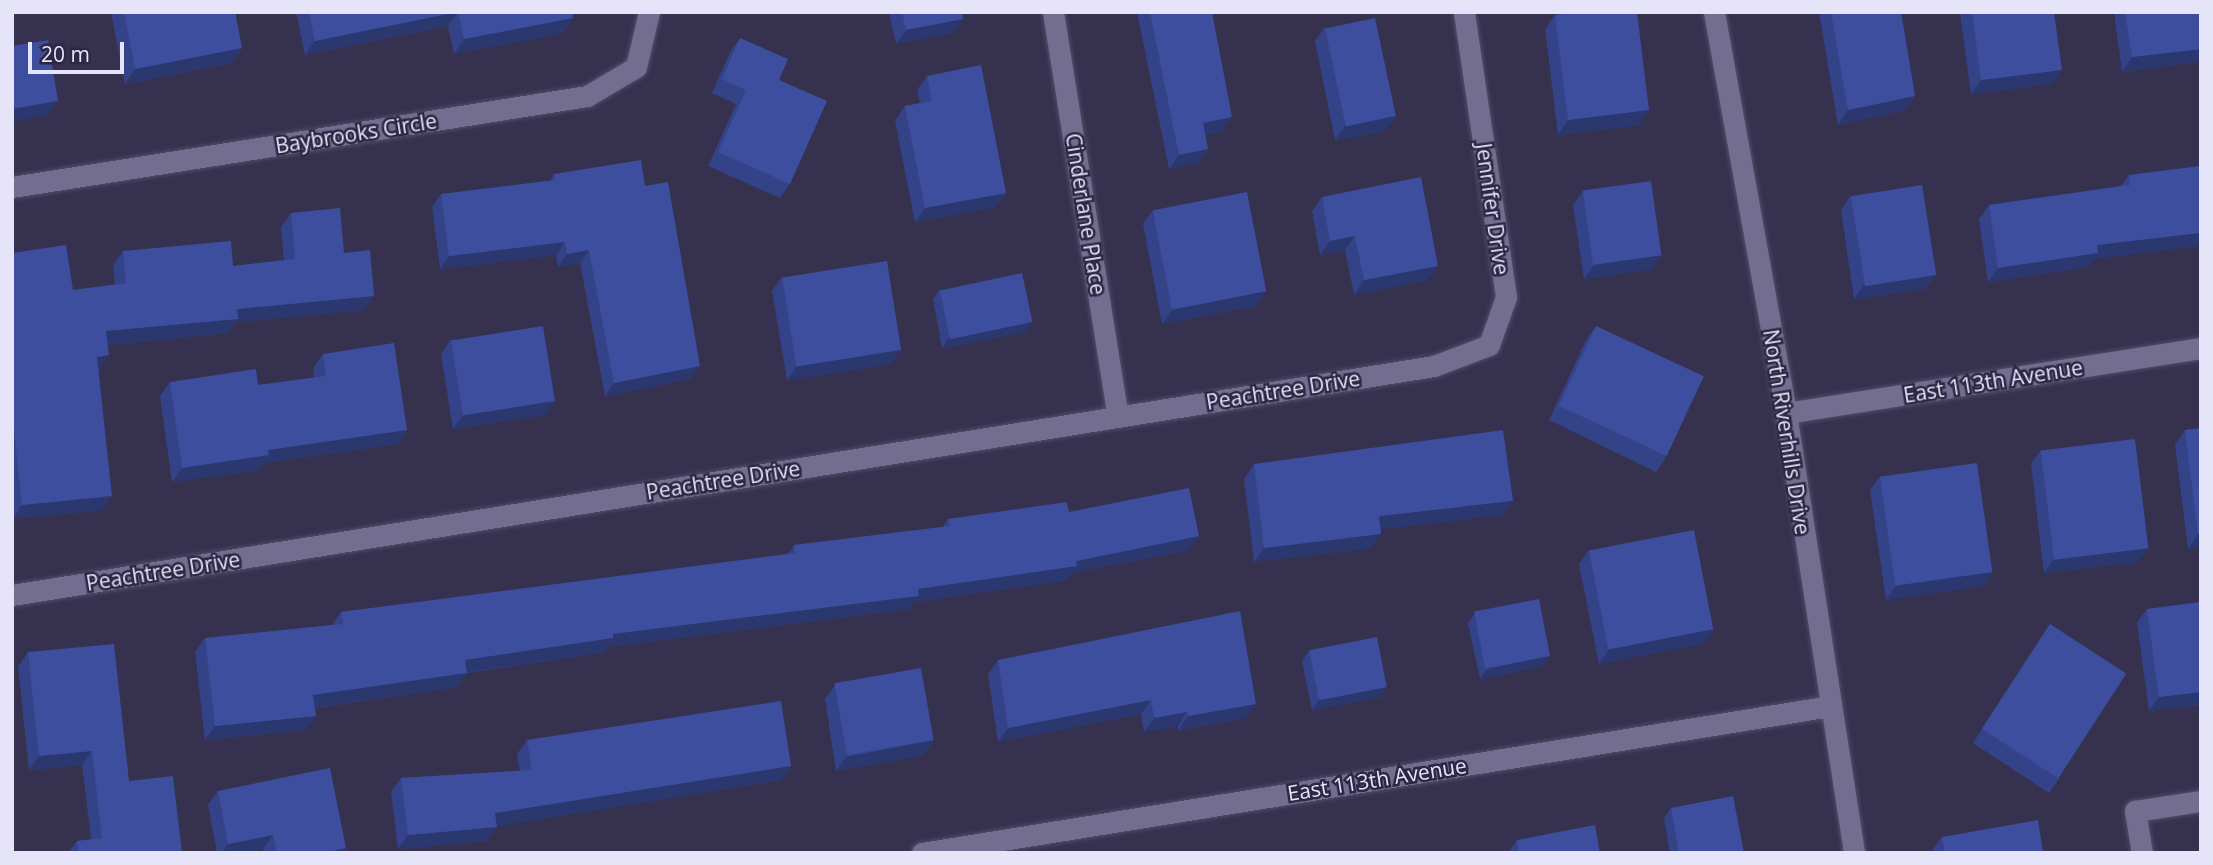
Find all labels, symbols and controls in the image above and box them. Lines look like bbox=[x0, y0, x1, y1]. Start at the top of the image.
scale bar bbox=[32, 28, 128, 72]
text: 20 m bbox=[41, 40, 90, 68]
street label: Baybrooks Circle bbox=[273, 108, 439, 158]
street label: Cinderlane Place bbox=[1061, 131, 1111, 297]
street label: Jennifer Drive bbox=[1471, 141, 1515, 277]
street label: North Riverhills Drive bbox=[1758, 327, 1816, 537]
street label: East 113th Avenue bbox=[1902, 354, 2084, 408]
street label: Peachtree Drive bbox=[1204, 365, 1362, 415]
street label: Peachtree Drive bbox=[644, 455, 802, 505]
street label: Peachtree Drive bbox=[84, 546, 242, 596]
street label: East 113th Avenue bbox=[1286, 752, 1468, 806]

